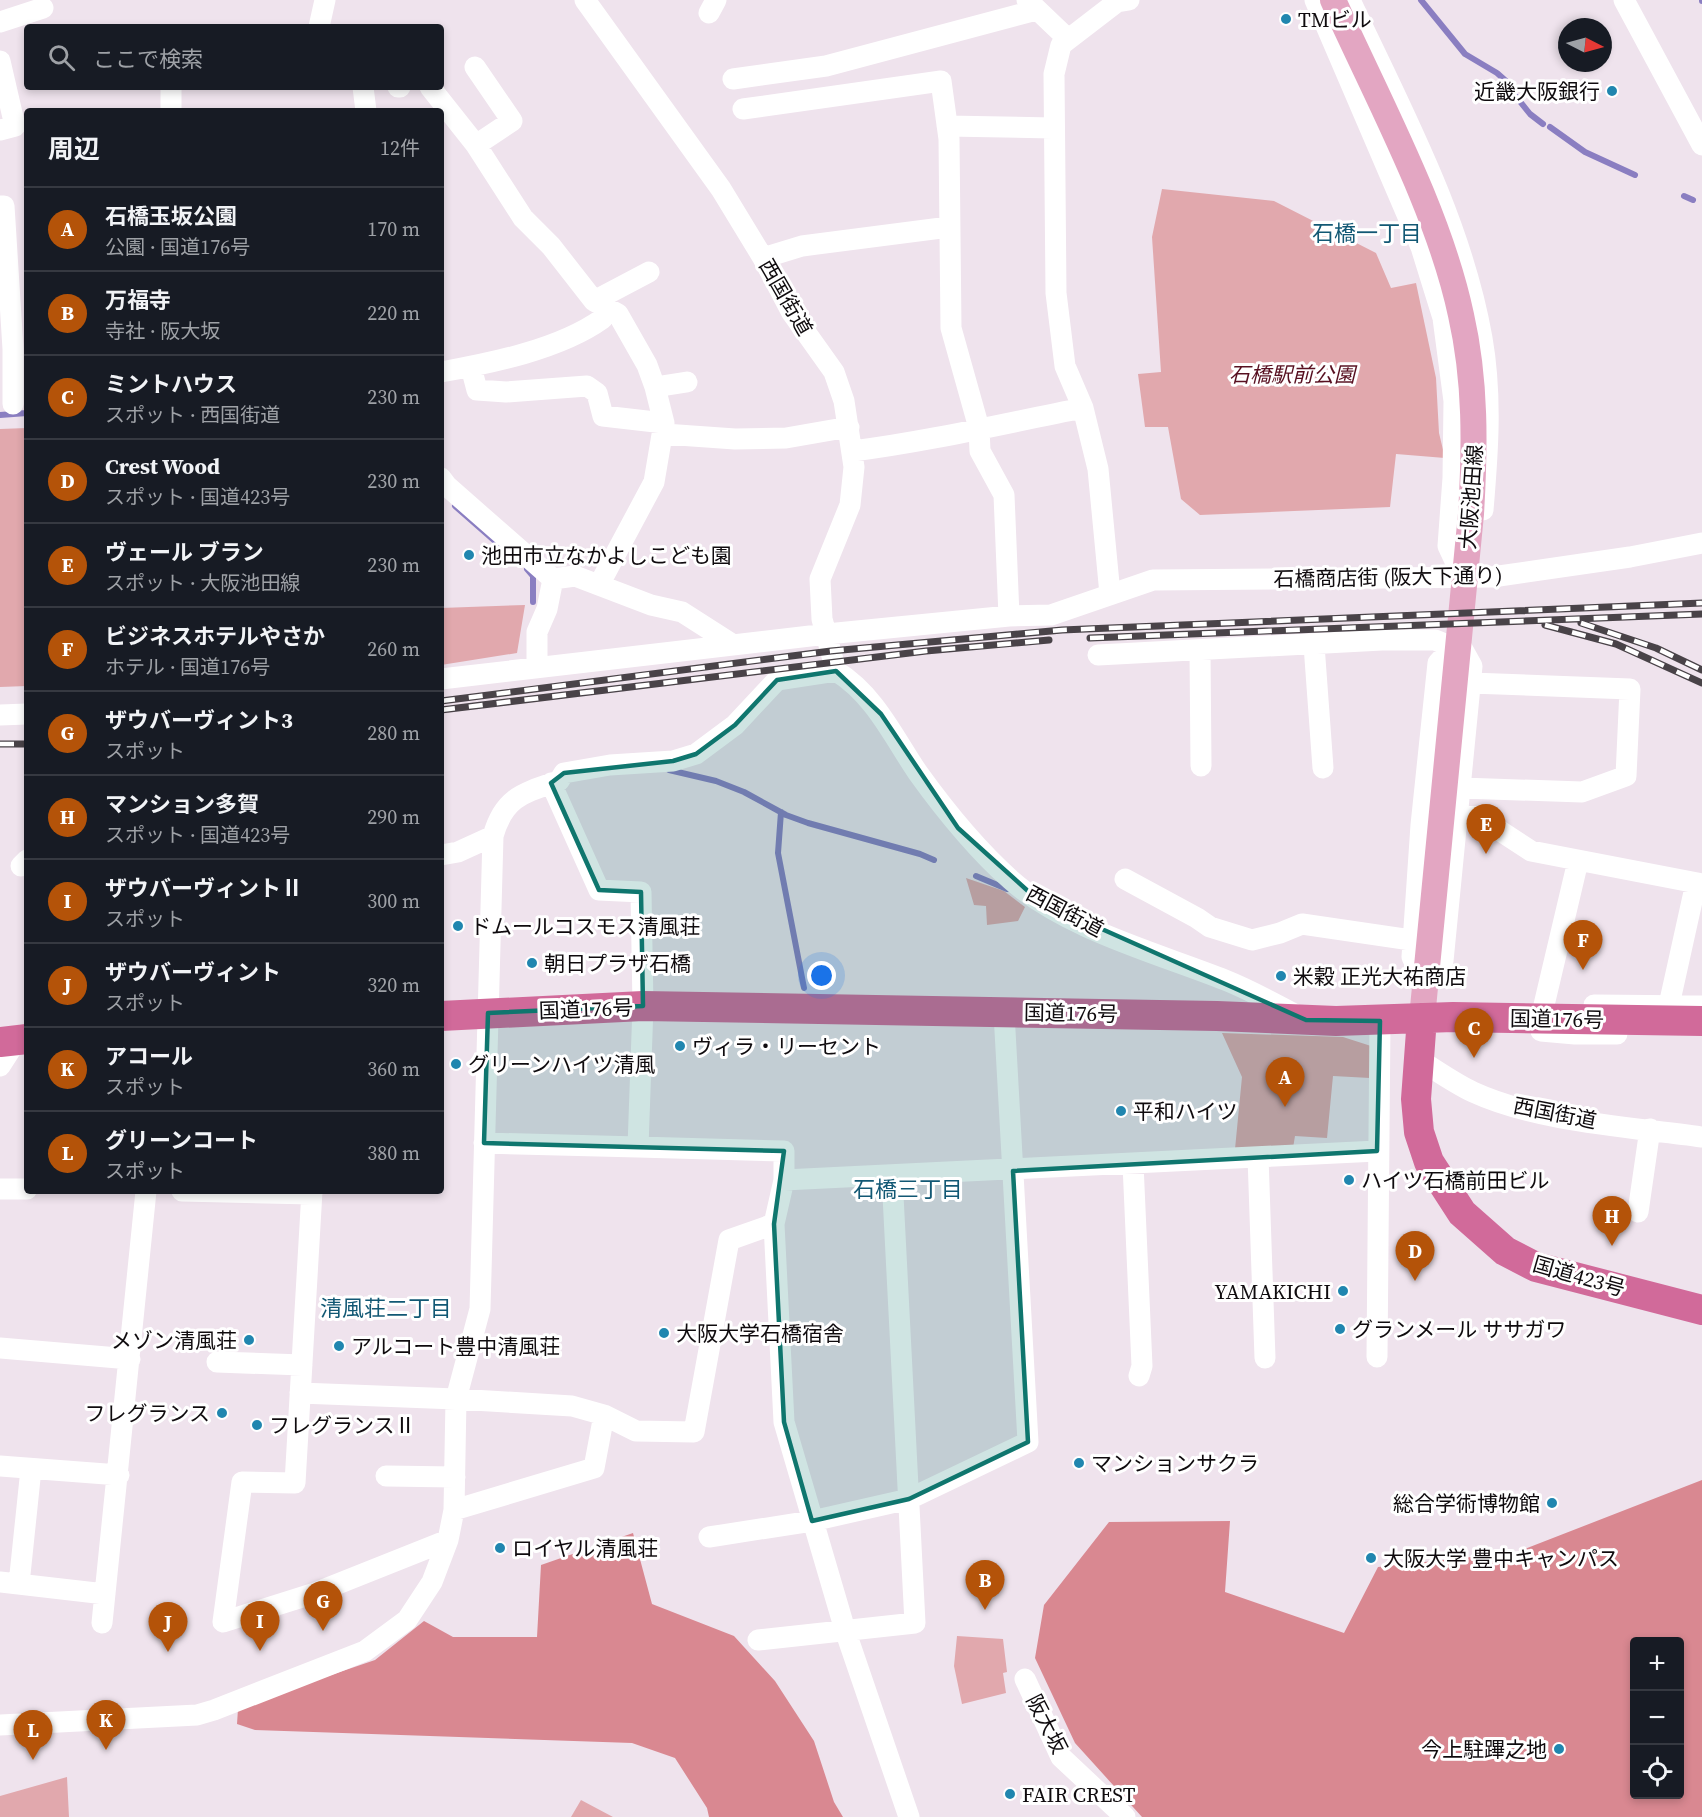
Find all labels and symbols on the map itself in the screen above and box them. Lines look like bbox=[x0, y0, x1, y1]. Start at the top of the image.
place label: TMビル bbox=[1298, 5, 1372, 34]
marker: TMビル bbox=[1279, 12, 1293, 26]
north arrow bbox=[1558, 18, 1612, 72]
place label: 近畿大阪銀行 bbox=[1474, 77, 1600, 106]
marker: 近畿大阪銀行 bbox=[1605, 84, 1619, 98]
district label: 石橋一丁目 bbox=[1312, 218, 1422, 248]
street label: 西国街道 bbox=[752, 253, 820, 341]
park label: 石橋駅前公園 bbox=[1229, 360, 1358, 389]
street label: 大阪池田線 bbox=[1453, 444, 1489, 550]
place label: 池田市立なかよしこども園 bbox=[481, 541, 732, 570]
marker: 池田市立なかよしこども園 bbox=[462, 548, 476, 562]
street label: 石橋商店街 (阪大下通り) bbox=[1273, 561, 1503, 593]
pin: E bbox=[1466, 804, 1506, 854]
street label: 西国街道 bbox=[1021, 878, 1109, 944]
place label: ドムールコスモス清風荘 bbox=[470, 912, 701, 941]
marker: ドムールコスモス清風荘 bbox=[451, 919, 465, 933]
pin: F bbox=[1564, 920, 1602, 970]
place label: 朝日プラザ石橋 bbox=[544, 949, 691, 978]
marker: 朝日プラザ石橋 bbox=[525, 956, 539, 970]
your location bbox=[807, 961, 836, 990]
place label: 米穀 正光大祐商店 bbox=[1293, 962, 1466, 991]
marker: 米穀 正光大祐商店 bbox=[1274, 969, 1288, 983]
street label: 国道176号 bbox=[538, 993, 634, 1025]
street label: 国道176号 bbox=[1024, 998, 1118, 1028]
street label: 国道176号 bbox=[1510, 1004, 1604, 1034]
pin: C bbox=[1454, 1008, 1494, 1058]
place label: ヴィラ・リーセント bbox=[692, 1032, 881, 1061]
marker: ヴィラ・リーセント bbox=[673, 1039, 687, 1053]
place label: グリーンハイツ清風 bbox=[468, 1050, 656, 1079]
marker: グリーンハイツ清風 bbox=[449, 1057, 463, 1071]
pin: A bbox=[1266, 1058, 1304, 1107]
street label: 西国街道 bbox=[1511, 1091, 1599, 1135]
place label: 平和ハイツ bbox=[1133, 1097, 1238, 1126]
marker: 平和ハイツ bbox=[1114, 1104, 1128, 1118]
place label: ハイツ石橋前田ビル bbox=[1361, 1166, 1550, 1195]
marker: ハイツ石橋前田ビル bbox=[1342, 1173, 1356, 1187]
district label: 石橋三丁目 bbox=[853, 1174, 963, 1204]
pin: H bbox=[1592, 1196, 1632, 1246]
pin: D bbox=[1396, 1232, 1434, 1281]
street label: 国道423号 bbox=[1530, 1249, 1628, 1303]
place label: YAMAKICHI bbox=[1214, 1277, 1331, 1306]
marker: YAMAKICHI bbox=[1336, 1284, 1350, 1298]
district label: 清風荘二丁目 bbox=[320, 1293, 452, 1323]
place label: グランメール ササガワ bbox=[1352, 1315, 1566, 1344]
place label: 大阪大学石橋宿舎 bbox=[676, 1319, 844, 1348]
marker: グランメール ササガワ bbox=[1333, 1322, 1347, 1336]
place label: メゾン清風荘 bbox=[111, 1326, 237, 1355]
marker: 大阪大学石橋宿舎 bbox=[657, 1326, 671, 1340]
place label: アルコート豊中清風荘 bbox=[351, 1332, 560, 1361]
marker: メゾン清風荘 bbox=[242, 1333, 256, 1347]
marker: アルコート豊中清風荘 bbox=[332, 1339, 346, 1353]
place label: フレグランス bbox=[84, 1399, 210, 1428]
marker: フレグランス bbox=[215, 1406, 229, 1420]
place label: フレグランスⅡ bbox=[269, 1411, 416, 1440]
marker: フレグランスⅡ bbox=[250, 1418, 264, 1432]
place label: マンションサクラ bbox=[1091, 1449, 1259, 1478]
marker: マンションサクラ bbox=[1072, 1456, 1086, 1470]
place label: 総合学術博物館 bbox=[1393, 1489, 1540, 1518]
marker: 総合学術博物館 bbox=[1545, 1496, 1559, 1510]
place label: ロイヤル清風荘 bbox=[512, 1534, 658, 1563]
marker: ロイヤル清風荘 bbox=[493, 1541, 507, 1555]
place label: 大阪大学 豊中キャンパス bbox=[1383, 1544, 1619, 1573]
marker: 大阪大学 豊中キャンパス bbox=[1364, 1551, 1378, 1565]
pin: B bbox=[966, 1560, 1004, 1610]
pin: G bbox=[304, 1582, 342, 1631]
pin: J bbox=[148, 1602, 188, 1652]
pin: I bbox=[240, 1602, 280, 1651]
street label: 阪大坂 bbox=[1020, 1689, 1074, 1759]
pin: K bbox=[86, 1700, 126, 1750]
pin: L bbox=[14, 1710, 52, 1760]
place label: 今上駐蹕之地 bbox=[1421, 1735, 1547, 1764]
marker: 今上駐蹕之地 bbox=[1552, 1742, 1566, 1756]
place label: FAIR CREST bbox=[1022, 1780, 1136, 1809]
marker: FAIR CREST bbox=[1003, 1787, 1017, 1801]

